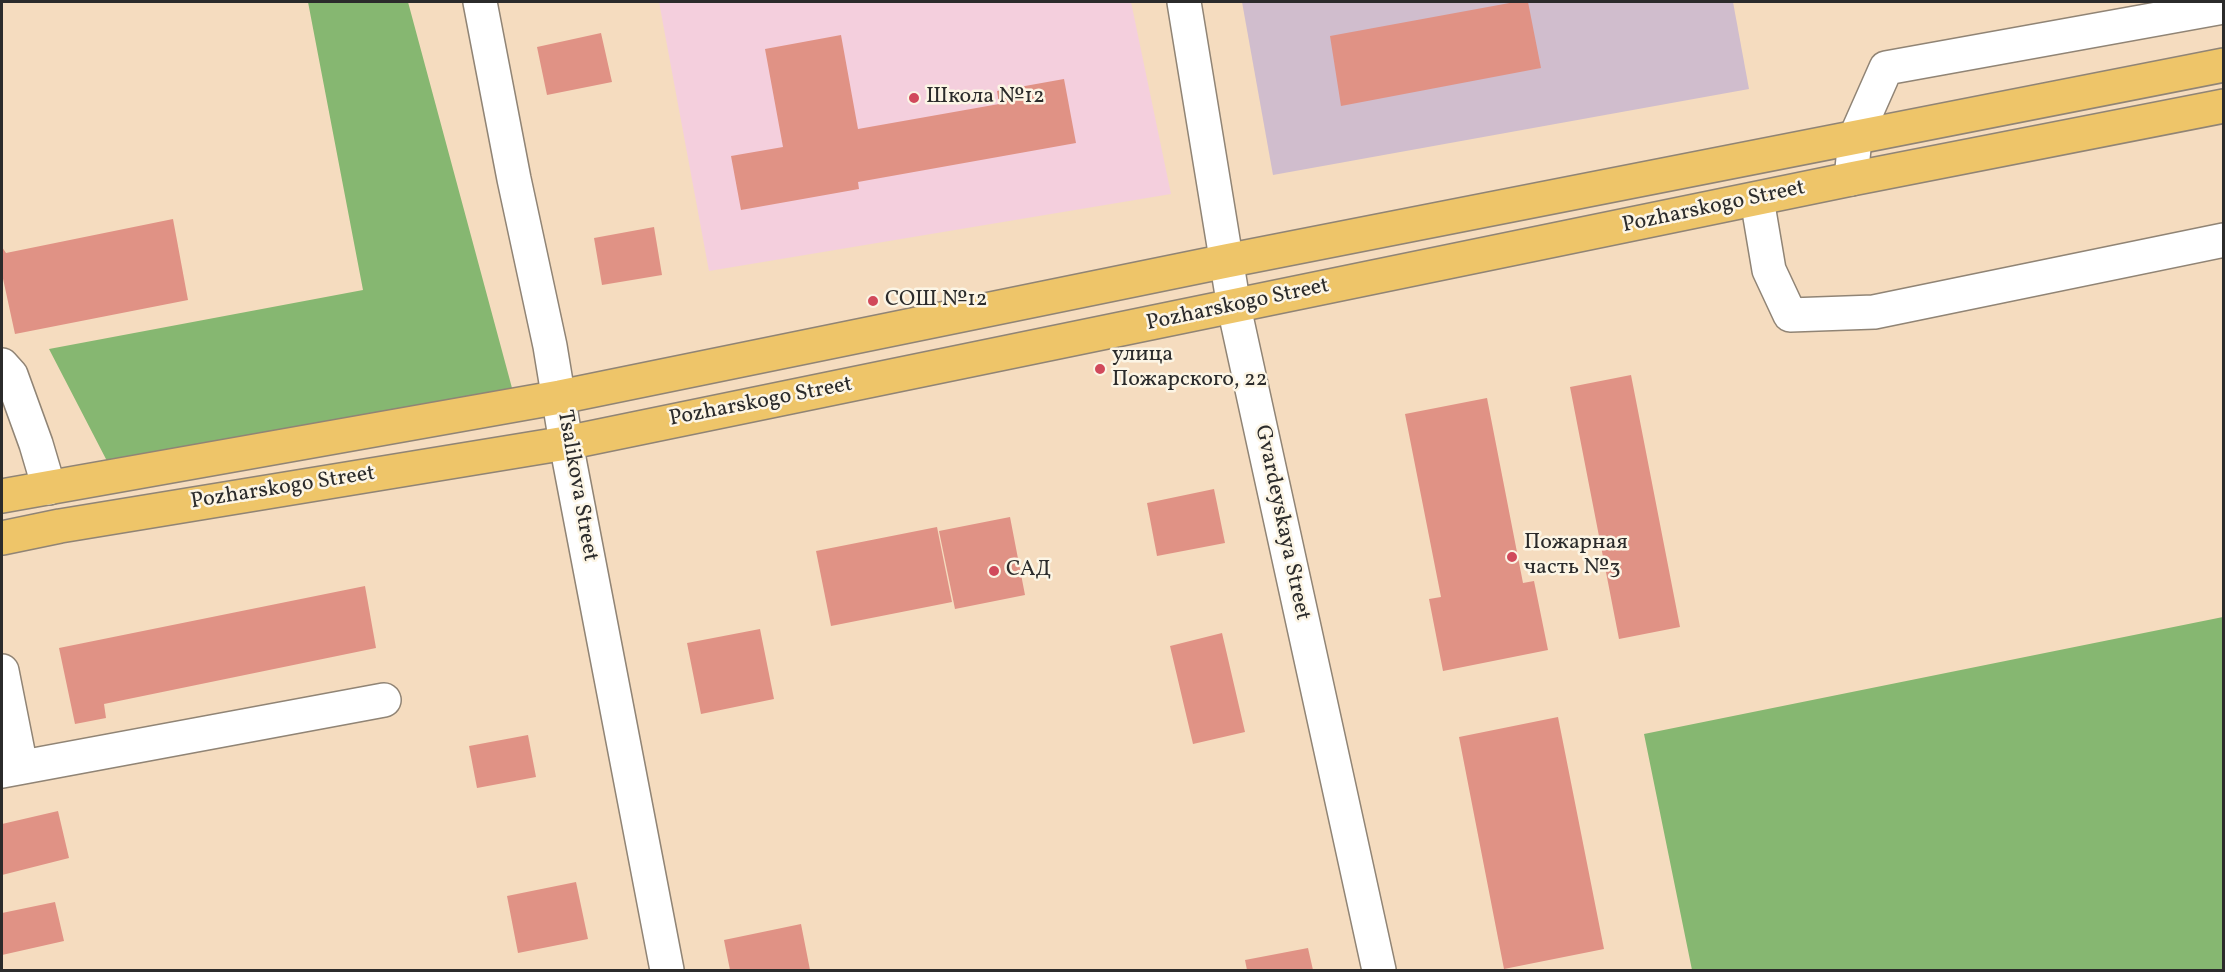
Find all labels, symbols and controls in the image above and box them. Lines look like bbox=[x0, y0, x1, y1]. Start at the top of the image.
place label: Школа №12 bbox=[926, 85, 1045, 111]
marker: Школа №12 bbox=[907, 91, 921, 105]
street label: Pozharskogo Street bbox=[1620, 176, 1808, 240]
street label: Pozharskogo Street bbox=[1144, 274, 1332, 338]
place label: СОШ №12 bbox=[885, 288, 988, 314]
marker: СОШ №12 bbox=[866, 294, 880, 308]
place label: улица Пожарского, 22 bbox=[1112, 343, 1268, 394]
marker: улица Пожарского, 22 bbox=[1093, 362, 1107, 376]
street label: Pozharskogo Street bbox=[667, 372, 855, 434]
street label: Tsalikova Street bbox=[550, 408, 602, 564]
street label: Gvardeyskaya Street bbox=[1247, 423, 1315, 623]
street label: Pozharskogo Street bbox=[189, 461, 377, 517]
place label: Пожарная часть №3 bbox=[1524, 531, 1628, 582]
marker: Пожарная часть №3 bbox=[1505, 550, 1519, 564]
place label: САД bbox=[1006, 558, 1051, 584]
marker: САД bbox=[987, 564, 1001, 578]

